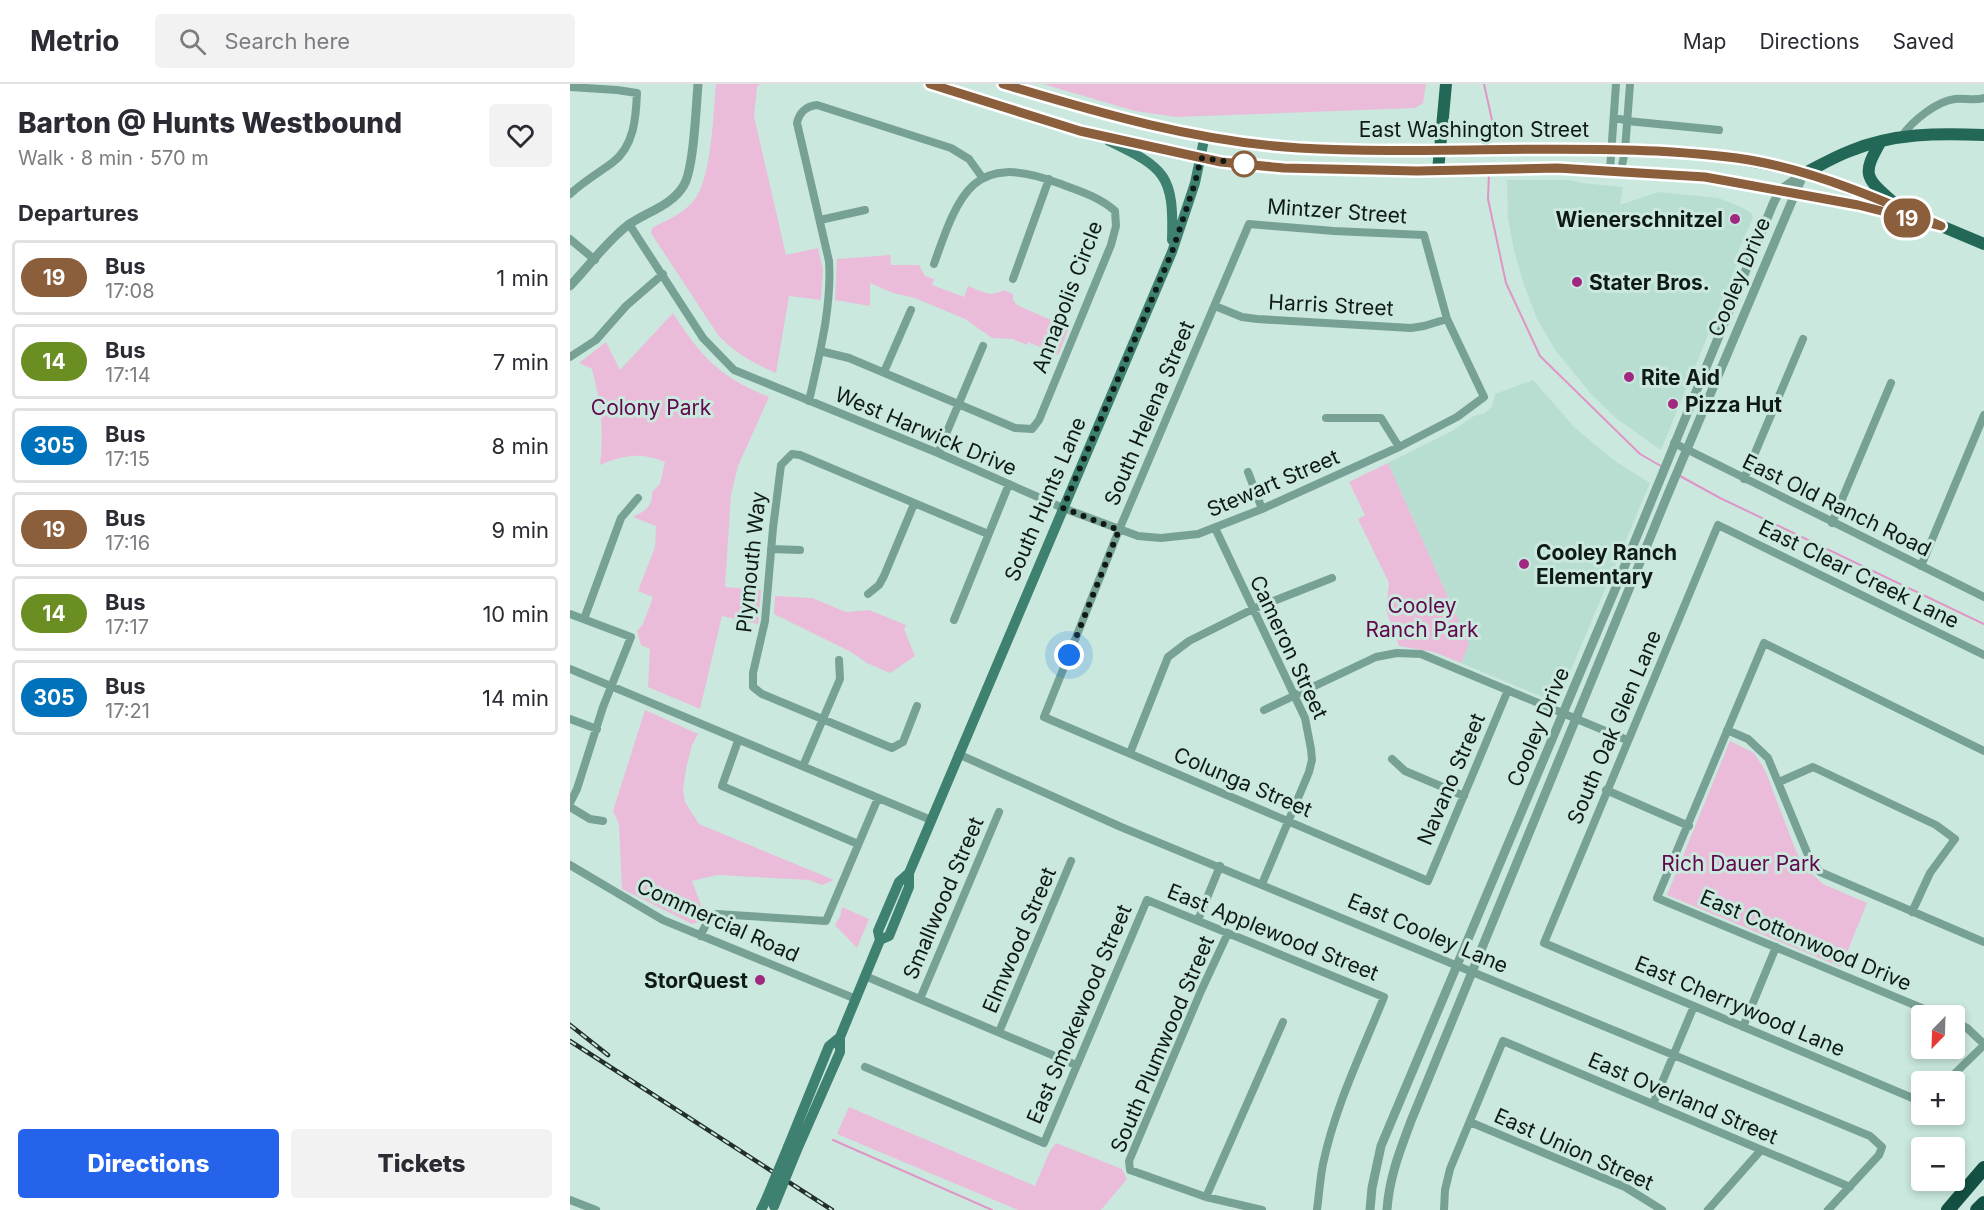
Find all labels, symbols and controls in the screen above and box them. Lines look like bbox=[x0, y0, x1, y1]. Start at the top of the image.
search box bbox=[155, 14, 575, 68]
text: Metrio bbox=[30, 24, 119, 58]
icon: search bbox=[176, 25, 209, 58]
text: Search here bbox=[224, 28, 350, 54]
text: Map bbox=[1683, 29, 1726, 54]
text: Directions bbox=[1759, 29, 1860, 54]
text: Saved bbox=[1893, 29, 1954, 54]
button: heart bbox=[489, 104, 552, 167]
text: Barton @ Hunts Westbound bbox=[18, 106, 402, 140]
street label: East Washington Street bbox=[1359, 117, 1589, 142]
text: Walk · 8 min · 570 m bbox=[18, 146, 209, 170]
unlabelled marker bbox=[1231, 151, 1257, 177]
street label: Mintzer Street bbox=[1266, 194, 1408, 228]
line badge: 19 bbox=[1880, 198, 1934, 238]
text: Departures bbox=[18, 200, 139, 226]
text: 19 bbox=[1896, 206, 1918, 231]
place label: Wienerschnitzel bbox=[1555, 207, 1723, 232]
marker: Wienerschnitzel bbox=[1728, 212, 1742, 226]
street label: Cooley Drive bbox=[1703, 214, 1775, 340]
street label: Annapolis Circle bbox=[1026, 217, 1108, 377]
text: Bus bbox=[105, 253, 146, 279]
text: 19 bbox=[43, 265, 65, 290]
text: 1 min bbox=[496, 265, 549, 291]
place label: Stater Bros. bbox=[1589, 270, 1710, 295]
marker: Stater Bros. bbox=[1570, 275, 1584, 289]
text: 17:08 bbox=[105, 279, 155, 303]
street label: Harris Street bbox=[1268, 289, 1394, 321]
street label: South Helena Street bbox=[1099, 317, 1199, 509]
text: Bus bbox=[105, 337, 146, 363]
text: 14 bbox=[42, 349, 66, 374]
text: 7 min bbox=[493, 349, 549, 375]
text: 17:14 bbox=[105, 363, 151, 387]
place label: Rite Aid bbox=[1641, 365, 1720, 390]
marker: Rite Aid bbox=[1622, 370, 1636, 384]
street label: West Harwick Drive bbox=[831, 381, 1021, 481]
place label: Pizza Hut bbox=[1685, 392, 1782, 417]
park label: Colony Park bbox=[591, 395, 712, 420]
marker: Pizza Hut bbox=[1666, 397, 1680, 411]
street label: South Hunts Lane bbox=[999, 413, 1091, 585]
text: Bus bbox=[105, 421, 146, 447]
text: 305 bbox=[33, 433, 75, 458]
text: 8 min bbox=[492, 433, 549, 459]
street label: Stewart Street bbox=[1203, 444, 1343, 522]
text: 17:15 bbox=[105, 447, 150, 471]
street label: East Old Ranch Road bbox=[1739, 448, 1935, 562]
street label: Plymouth Way bbox=[731, 490, 771, 634]
text: Bus bbox=[105, 505, 146, 531]
street label: East Clear Creek Lane bbox=[1755, 515, 1963, 633]
text: 19 bbox=[43, 517, 65, 542]
text: 9 min bbox=[492, 517, 549, 543]
text: 17:16 bbox=[105, 531, 150, 555]
place label: Cooley Ranch Elementary bbox=[1536, 540, 1677, 589]
marker: Cooley Ranch Elementary bbox=[1517, 557, 1531, 571]
street label: Cameron Street bbox=[1245, 571, 1333, 723]
text: Bus bbox=[105, 589, 146, 615]
park label: Cooley Ranch Park bbox=[1366, 593, 1479, 642]
text: 14 bbox=[42, 601, 66, 626]
text: 10 min bbox=[482, 601, 549, 627]
text: 17:17 bbox=[105, 615, 149, 639]
street label: South Oak Glen Lane bbox=[1562, 626, 1666, 828]
your location bbox=[1054, 640, 1084, 670]
street label: Cooley Drive bbox=[1502, 664, 1574, 790]
text: Bus bbox=[105, 673, 146, 699]
text: 305 bbox=[33, 685, 75, 710]
text: 14 min bbox=[482, 685, 549, 711]
text: 17:21 bbox=[105, 699, 150, 723]
street label: Navano Street bbox=[1412, 709, 1490, 849]
street label: Colunga Street bbox=[1170, 742, 1316, 822]
street label: Smallwood Street bbox=[898, 813, 989, 983]
park label: Rich Dauer Park bbox=[1661, 851, 1821, 876]
street label: Elmwood Street bbox=[977, 863, 1061, 1017]
street label: Commercial Road bbox=[633, 873, 803, 967]
street label: East Applewood Street bbox=[1164, 878, 1382, 986]
street label: East Cottonwood Drive bbox=[1697, 884, 1915, 996]
street label: East Cooley Lane bbox=[1344, 888, 1512, 978]
street label: East Smokewood Street bbox=[1021, 901, 1137, 1127]
street label: South Plumwood Street bbox=[1105, 932, 1219, 1156]
street label: East Cherrywood Lane bbox=[1631, 950, 1849, 1062]
place label: StorQuest bbox=[644, 968, 748, 993]
marker: StorQuest bbox=[753, 973, 767, 987]
north arrow bbox=[1911, 1005, 1965, 1059]
map controls bbox=[1911, 1005, 1965, 1191]
street label: East Overland Street bbox=[1584, 1047, 1782, 1149]
button: + bbox=[1911, 1071, 1965, 1125]
street label: East Union Street bbox=[1491, 1103, 1658, 1195]
button: Directions bbox=[18, 1129, 279, 1198]
button: Tickets bbox=[291, 1129, 552, 1198]
button: − bbox=[1911, 1137, 1965, 1191]

